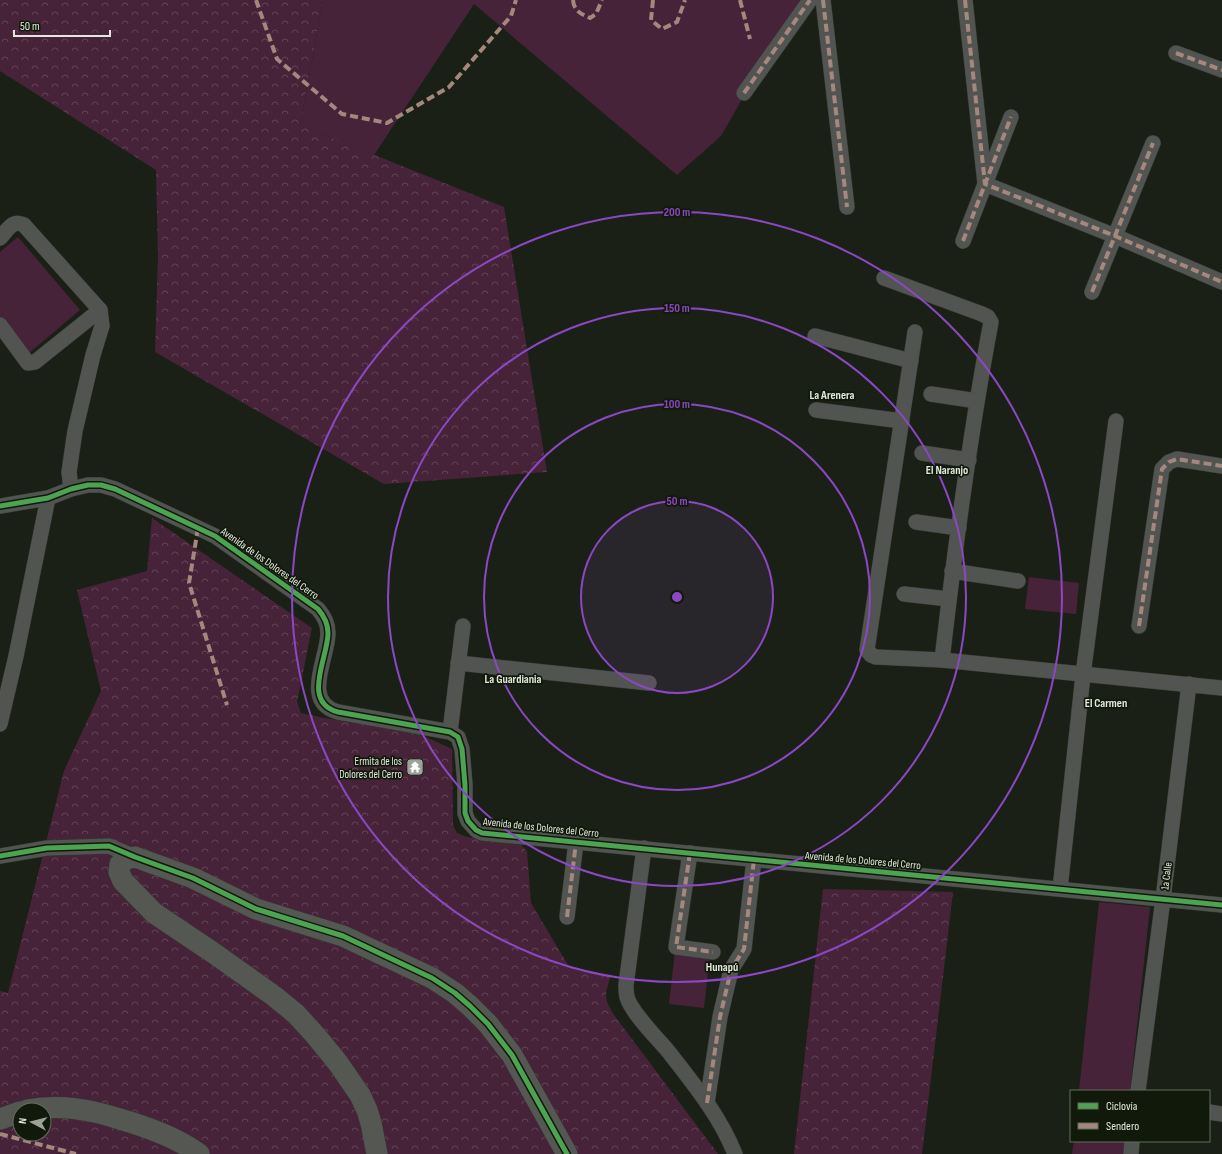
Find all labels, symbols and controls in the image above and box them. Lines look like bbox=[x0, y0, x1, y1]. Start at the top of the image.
scale bar bbox=[14, 12, 110, 38]
text: 50 m bbox=[20, 19, 40, 34]
text: 200 m bbox=[664, 205, 690, 220]
text: 150 m bbox=[664, 301, 690, 316]
district label: La Arenera bbox=[809, 388, 855, 403]
text: 100 m bbox=[664, 397, 690, 412]
district label: El Naranjo bbox=[926, 463, 968, 478]
text: 50 m bbox=[667, 494, 687, 509]
street label: Avenida de los Dolores del Cerro bbox=[217, 524, 321, 602]
centre of rings bbox=[670, 590, 684, 604]
district label: La Guardiania bbox=[485, 672, 542, 687]
district label: El Carmen bbox=[1085, 696, 1127, 711]
place label: Ermita de los Dolores del Cerro bbox=[339, 755, 402, 781]
temple icon: Ermita de los Dolores del Cerro bbox=[405, 757, 425, 777]
street label: Avenida de los Dolores del Cerro bbox=[481, 815, 600, 840]
street label: Avenida de los Dolores del Cerro bbox=[803, 849, 922, 872]
street label: 1a Calle bbox=[1158, 861, 1175, 891]
district label: Hunapú bbox=[706, 960, 738, 975]
legend bbox=[1070, 1090, 1210, 1142]
text: Ciclovía bbox=[1106, 1099, 1138, 1114]
north arrow bbox=[12, 1102, 52, 1142]
text: N bbox=[16, 1117, 29, 1125]
text: Sendero bbox=[1106, 1119, 1139, 1134]

